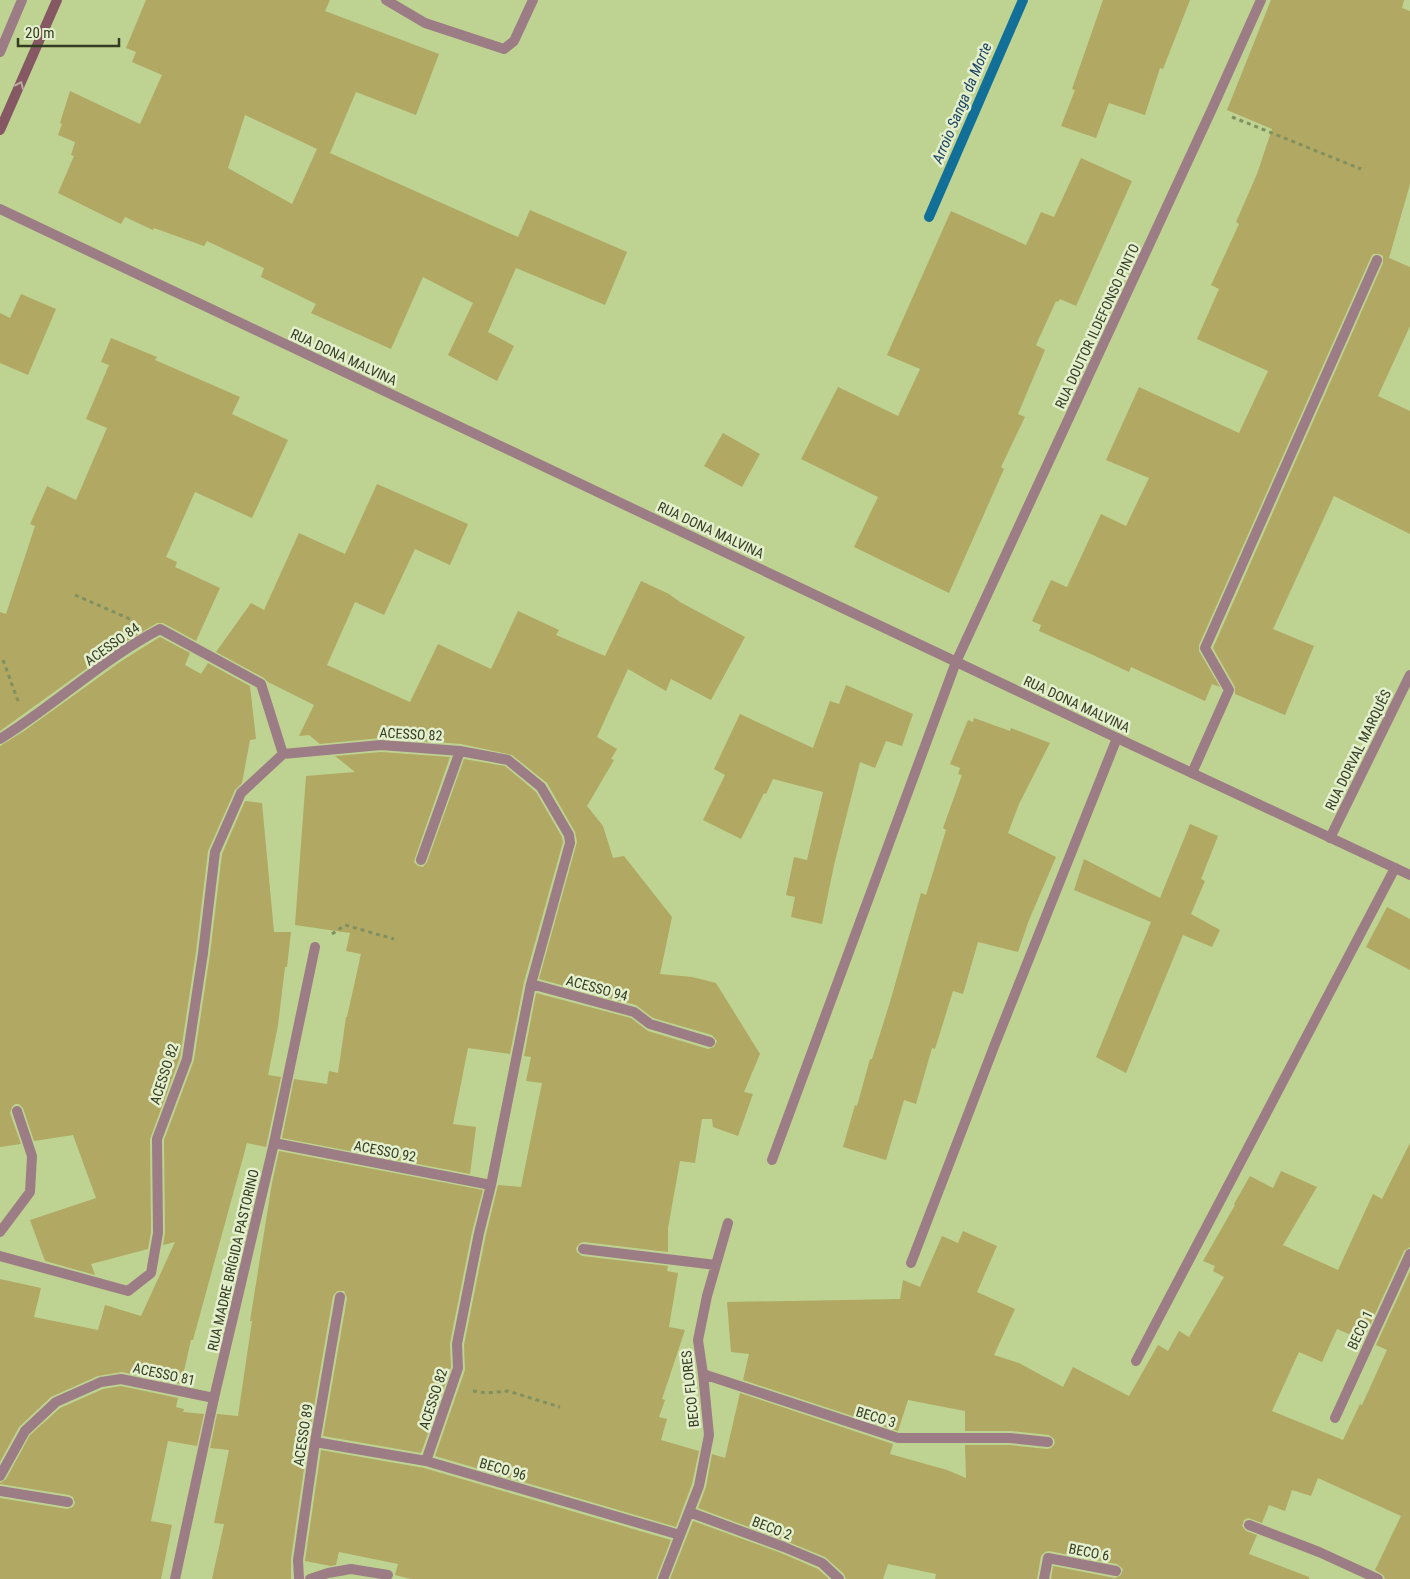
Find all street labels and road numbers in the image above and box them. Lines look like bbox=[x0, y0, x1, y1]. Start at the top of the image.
street label: RUA DOUTOR ILDEFONSO PINTO bbox=[1052, 241, 1142, 411]
street label: RUA DONA MALVINA bbox=[288, 325, 400, 389]
street label: RUA DONA MALVINA bbox=[655, 498, 767, 562]
street label: ACESSO 84 bbox=[82, 619, 142, 669]
street label: RUA DONA MALVINA bbox=[1021, 672, 1133, 736]
street label: RUA DORVAL MARQUÊS bbox=[1321, 687, 1394, 813]
street label: ACESSO 82 bbox=[379, 724, 443, 744]
street label: ACESSO 94 bbox=[565, 972, 630, 1004]
street label: ACESSO 82 bbox=[147, 1042, 181, 1106]
street label: ACESSO 92 bbox=[353, 1137, 417, 1165]
street label: RUA MADRE BRÍGIDA PASTORINO bbox=[203, 1167, 262, 1352]
street label: BECO 1 bbox=[1344, 1308, 1376, 1352]
street label: BECO FLORES bbox=[678, 1350, 702, 1428]
street label: ACESSO 81 bbox=[132, 1360, 196, 1388]
street label: ACESSO 82 bbox=[416, 1367, 450, 1431]
street label: ACESSO 89 bbox=[290, 1403, 316, 1467]
street label: BECO 3 bbox=[854, 1403, 898, 1431]
street label: BECO 96 bbox=[478, 1455, 528, 1483]
street label: BECO 2 bbox=[750, 1513, 794, 1543]
street label: BECO 6 bbox=[1067, 1540, 1111, 1564]

